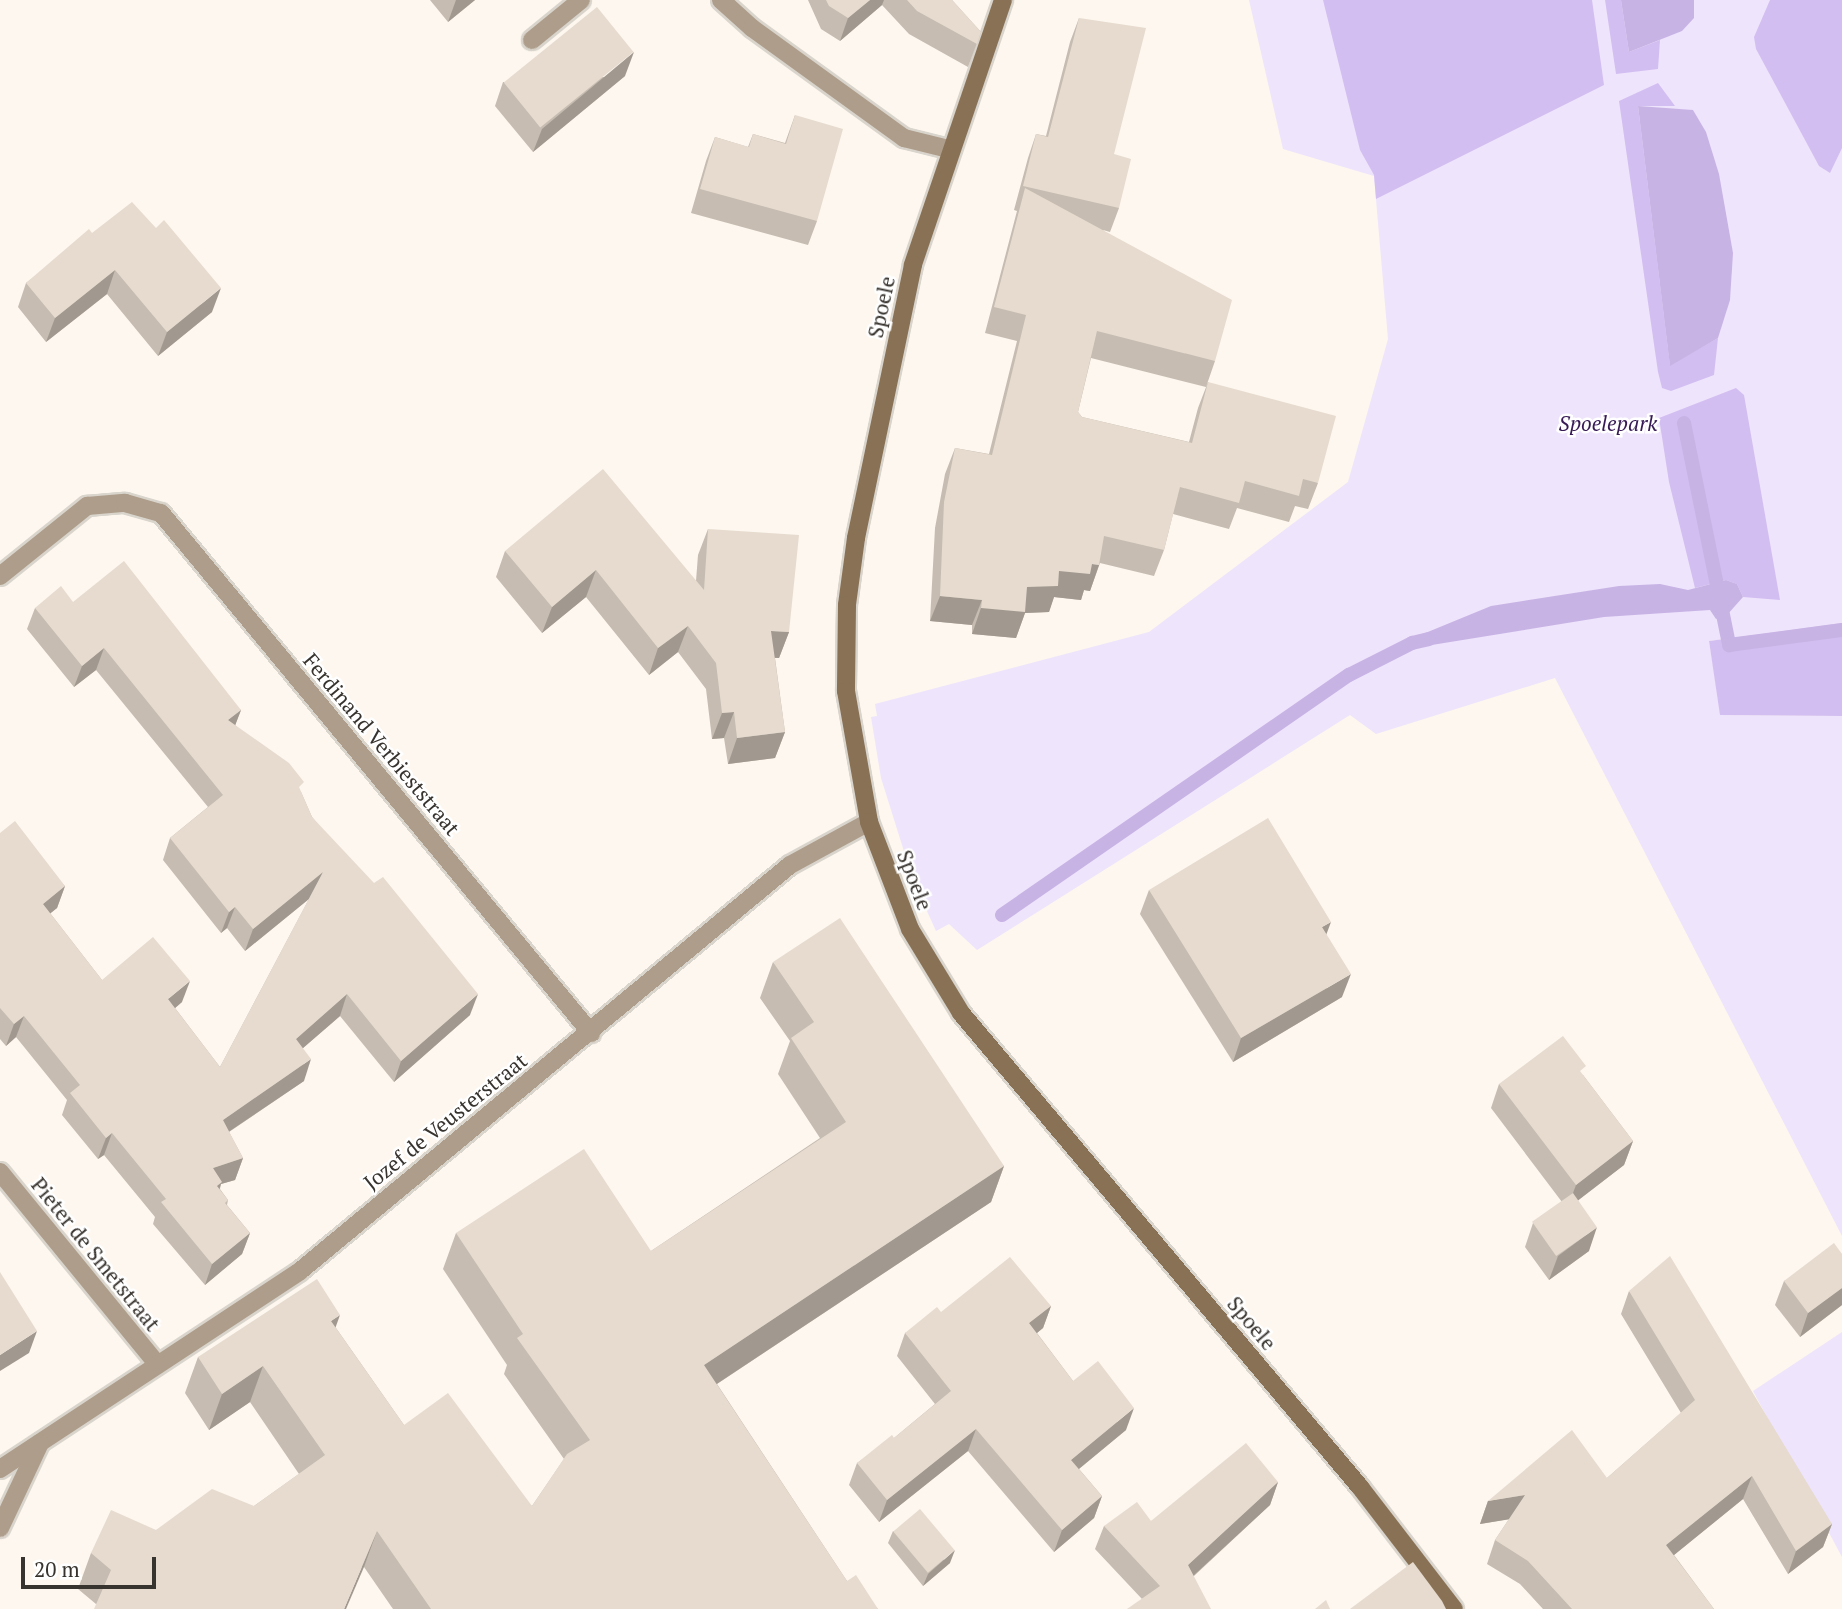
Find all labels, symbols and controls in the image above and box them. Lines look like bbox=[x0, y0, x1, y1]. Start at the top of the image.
street label: Spoele bbox=[862, 274, 900, 340]
park label: Spoelepark bbox=[1559, 410, 1657, 436]
street label: Ferdinand Verbieststraat bbox=[298, 648, 466, 840]
street label: Spoele bbox=[892, 846, 938, 914]
street label: Jozef de Veusterstraat bbox=[358, 1047, 532, 1195]
street label: Pieter de Smetstraat bbox=[26, 1172, 166, 1336]
street label: Spoele bbox=[1222, 1291, 1282, 1355]
scale bar bbox=[24, 1542, 159, 1586]
text: 20 m bbox=[34, 1555, 80, 1583]

